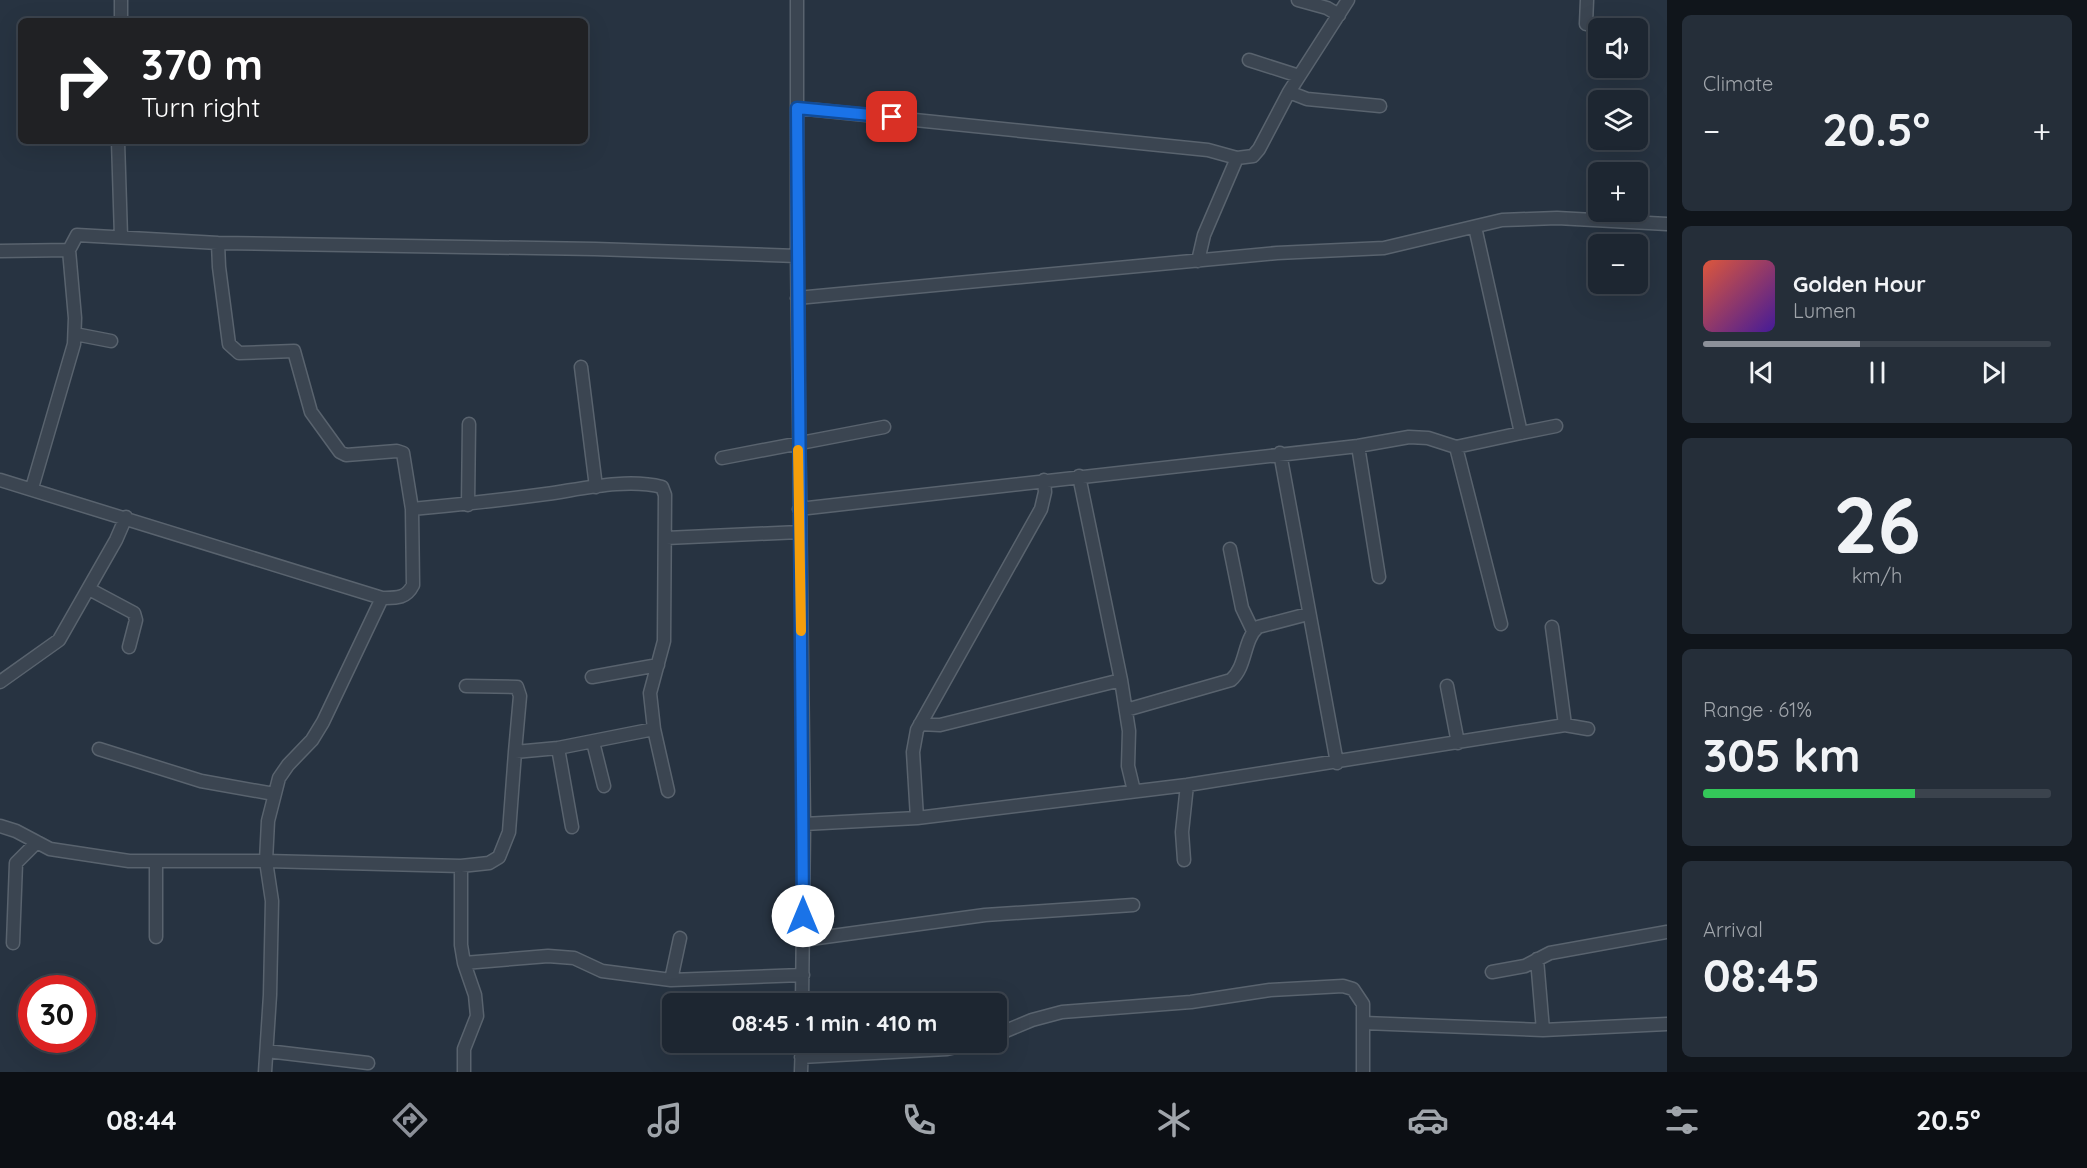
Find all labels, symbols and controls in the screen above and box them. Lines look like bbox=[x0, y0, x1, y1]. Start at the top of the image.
map controls bbox=[1588, 18, 1648, 294]
button: sound bbox=[1588, 18, 1648, 78]
text: 370 m bbox=[141, 38, 263, 91]
icon: right bbox=[42, 42, 120, 120]
text: Climate bbox=[1703, 71, 1773, 96]
text: Turn right bbox=[141, 90, 260, 124]
button: layers bbox=[1588, 90, 1648, 150]
pin bbox=[866, 91, 917, 142]
icon: arrive bbox=[875, 100, 908, 133]
text: 20.5° bbox=[1822, 101, 1930, 157]
text: − bbox=[1703, 110, 1720, 151]
text: + bbox=[2032, 110, 2051, 151]
button: + bbox=[1588, 162, 1648, 222]
button: − bbox=[1588, 234, 1648, 294]
text: Golden Hour bbox=[1793, 270, 1926, 298]
text: Lumen bbox=[1793, 298, 1856, 323]
icon: previous bbox=[1745, 356, 1778, 389]
icon: pause bbox=[1861, 356, 1894, 389]
icon: next bbox=[1977, 356, 2010, 389]
text: 26 bbox=[1833, 475, 1921, 573]
text: km/h bbox=[1852, 563, 1902, 588]
text: Range · 61% bbox=[1703, 697, 1812, 722]
text: 305 km bbox=[1703, 727, 1860, 783]
position arrow bbox=[771, 884, 835, 948]
text: Arrival bbox=[1703, 917, 1763, 942]
text: 08:45 bbox=[1703, 947, 1820, 1003]
speed limit sign: 30 bbox=[18, 975, 96, 1053]
text: 08:45 · 1 min · 410 m bbox=[732, 1009, 937, 1037]
icon: directions bbox=[389, 1099, 431, 1141]
icon: music bbox=[644, 1099, 686, 1141]
icon: phone bbox=[898, 1099, 940, 1141]
icon: climate bbox=[1153, 1099, 1195, 1141]
icon: car bbox=[1407, 1099, 1449, 1141]
icon: filters bbox=[1661, 1099, 1703, 1141]
text: 08:44 bbox=[106, 1103, 177, 1137]
text: 20.5° bbox=[1916, 1103, 1981, 1137]

